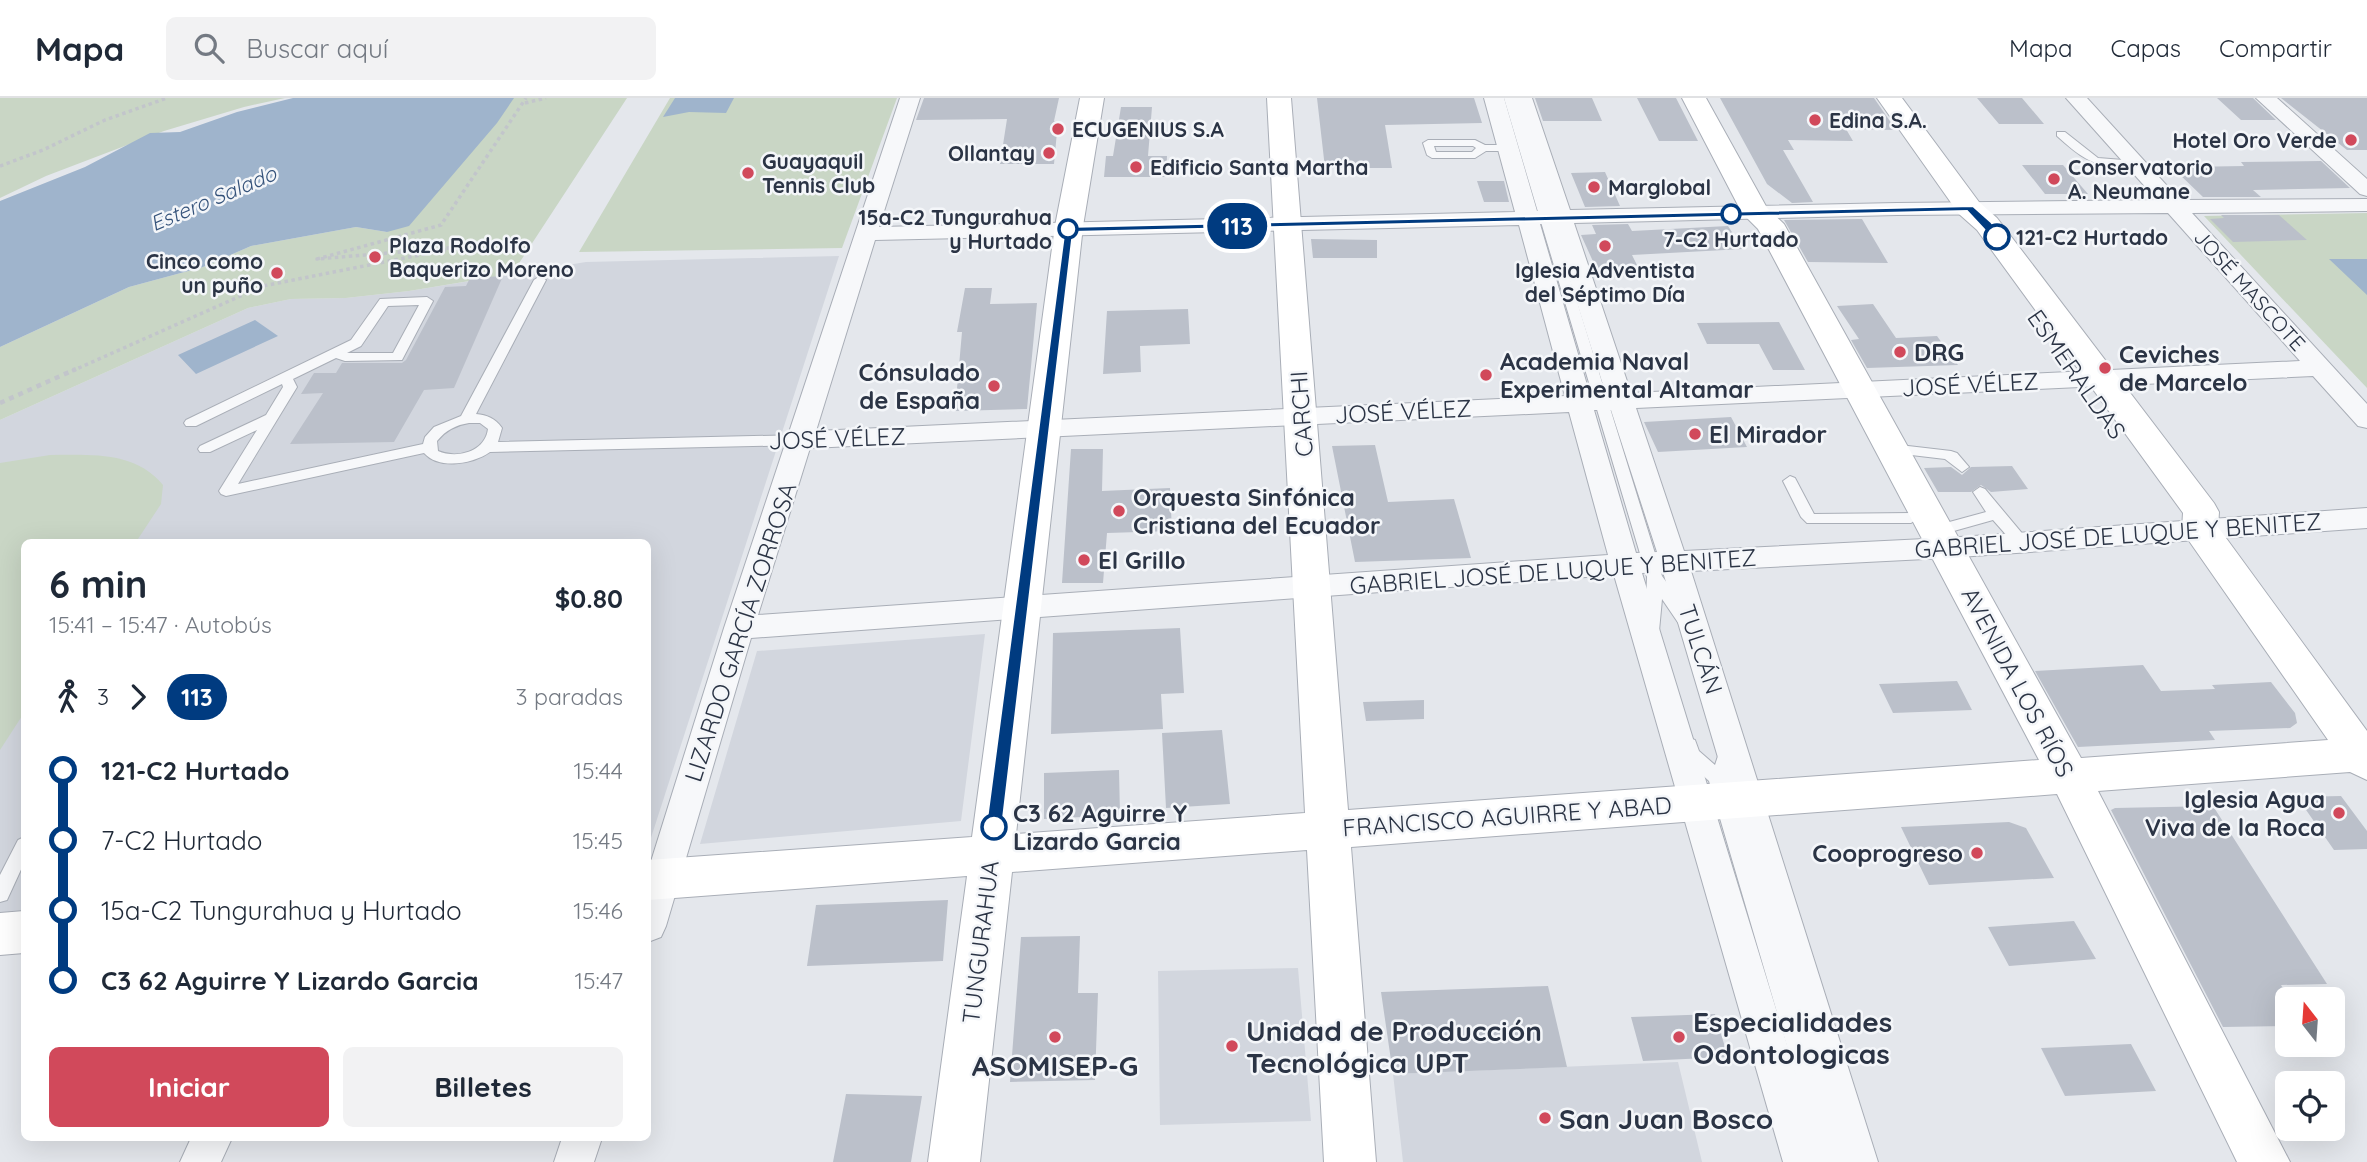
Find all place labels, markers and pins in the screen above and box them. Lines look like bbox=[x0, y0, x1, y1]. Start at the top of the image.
place label: Edina S.A. bbox=[1829, 107, 1927, 133]
marker: Edina S.A. bbox=[1807, 112, 1823, 128]
place label: ECUGENIUS S.A bbox=[1072, 116, 1225, 142]
marker: ECUGENIUS S.A bbox=[1050, 121, 1066, 137]
place label: Hotel Oro Verde bbox=[2172, 127, 2337, 153]
marker: Hotel Oro Verde bbox=[2343, 132, 2359, 148]
place label: Ollantay bbox=[948, 140, 1035, 166]
marker: Ollantay bbox=[1041, 145, 1057, 161]
place label: Guayaquil Tennis Club bbox=[762, 148, 875, 198]
place label: Edificio Santa Martha bbox=[1150, 154, 1369, 180]
place label: Conservatorio A. Neumane bbox=[2068, 154, 2213, 204]
marker: Edificio Santa Martha bbox=[1128, 159, 1144, 175]
marker: Guayaquil Tennis Club bbox=[740, 165, 756, 181]
marker: Conservatorio A. Neumane bbox=[2046, 171, 2062, 187]
place label: Marglobal bbox=[1608, 174, 1711, 200]
marker: Marglobal bbox=[1586, 179, 1602, 195]
place label: 15a-C2 Tungurahua y Hurtado bbox=[858, 204, 1052, 254]
marker: 7-C2 Hurtado bbox=[1721, 204, 1741, 224]
marker: 15a-C2 Tungurahua y Hurtado bbox=[1058, 219, 1078, 239]
marker: 121-C2 Hurtado bbox=[1984, 224, 2010, 250]
place label: 121-C2 Hurtado bbox=[2016, 224, 2168, 250]
place label: 7-C2 Hurtado bbox=[1663, 226, 1799, 252]
place label: Plaza Rodolfo Baquerizo Moreno bbox=[389, 232, 574, 282]
marker: Iglesia Adventista del Séptimo Día bbox=[1597, 238, 1613, 254]
place label: Cinco como un puño bbox=[146, 248, 263, 298]
marker: Plaza Rodolfo Baquerizo Moreno bbox=[367, 249, 383, 265]
place label: Iglesia Adventista del Séptimo Día bbox=[1515, 257, 1695, 307]
marker: Cinco como un puño bbox=[269, 265, 285, 281]
place label: DRG bbox=[1914, 337, 1964, 367]
place label: Ceviches de Marcelo bbox=[2119, 339, 2247, 397]
marker: DRG bbox=[1892, 344, 1908, 360]
place label: Academia Naval Experimental Altamar bbox=[1500, 346, 1754, 404]
place label: Cónsulado de España bbox=[858, 357, 980, 415]
marker: Ceviches de Marcelo bbox=[2097, 360, 2113, 376]
marker: Academia Naval Experimental Altamar bbox=[1478, 367, 1494, 383]
marker: Cónsulado de España bbox=[986, 378, 1002, 394]
place label: El Mirador bbox=[1709, 419, 1827, 449]
marker: El Mirador bbox=[1687, 426, 1703, 442]
place label: Orquesta Sinfónica Cristiana del Ecuador bbox=[1133, 482, 1381, 540]
marker: Orquesta Sinfónica Cristiana del Ecuador bbox=[1111, 503, 1127, 519]
place label: El Grillo bbox=[1098, 545, 1185, 575]
marker: El Grillo bbox=[1076, 552, 1092, 568]
place label: Iglesia Agua Viva de la Roca bbox=[2145, 784, 2325, 842]
place label: C3 62 Aguirre Y Lizardo Garcia bbox=[1013, 798, 1187, 856]
marker: Iglesia Agua Viva de la Roca bbox=[2331, 805, 2347, 821]
marker: C3 62 Aguirre Y Lizardo Garcia bbox=[981, 814, 1007, 840]
place label: Cooprogreso bbox=[1812, 838, 1963, 868]
marker: Cooprogreso bbox=[1969, 845, 1985, 861]
place label: Especialidades Odontologicas bbox=[1693, 1004, 1892, 1071]
place label: Unidad de Producción Tecnológica UPT bbox=[1246, 1013, 1542, 1080]
marker: ASOMISEP-G bbox=[1047, 1029, 1063, 1045]
marker: Especialidades Odontologicas bbox=[1671, 1029, 1687, 1045]
marker: Unidad de Producción Tecnológica UPT bbox=[1224, 1038, 1240, 1054]
place label: ASOMISEP-G bbox=[972, 1048, 1138, 1083]
place label: San Juan Bosco bbox=[1559, 1101, 1773, 1136]
marker: San Juan Bosco bbox=[1537, 1110, 1553, 1126]

